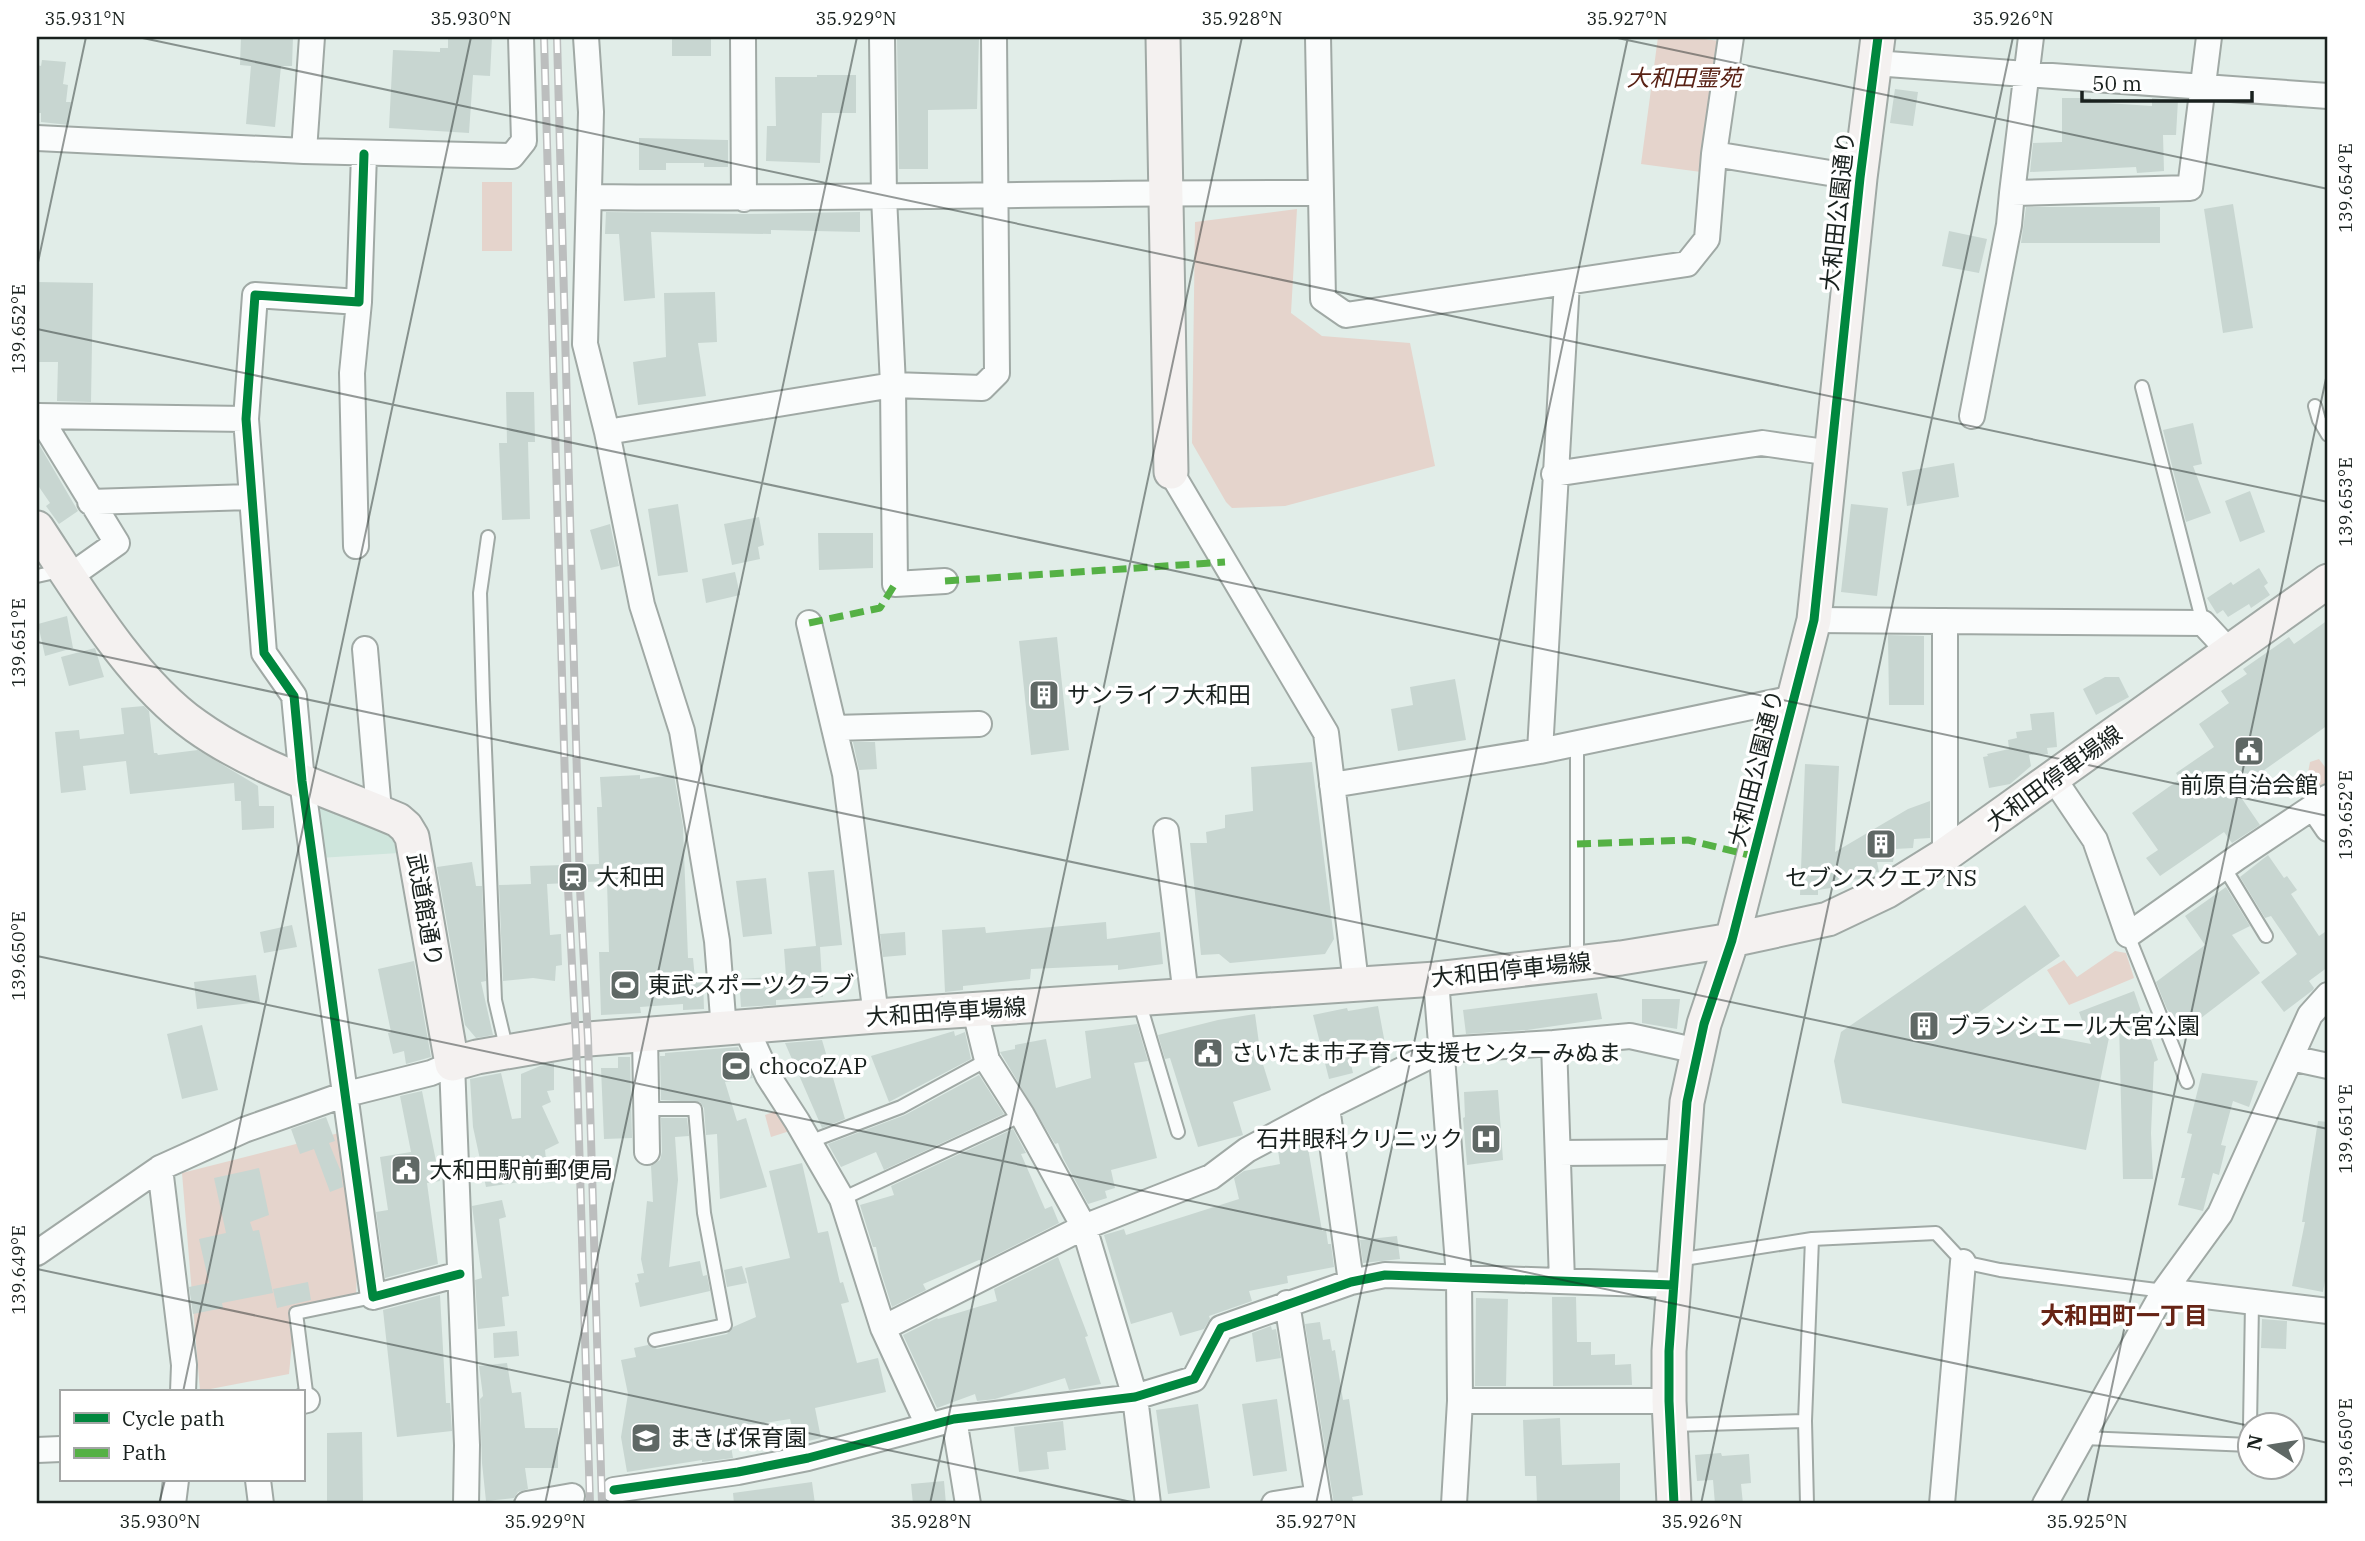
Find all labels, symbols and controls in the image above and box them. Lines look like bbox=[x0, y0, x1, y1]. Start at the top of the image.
text: 35.931°N bbox=[44, 7, 126, 30]
text: 35.930°N bbox=[430, 7, 512, 30]
text: 35.929°N bbox=[815, 7, 897, 30]
text: 35.928°N bbox=[1201, 7, 1283, 30]
text: 35.927°N bbox=[1586, 7, 1668, 30]
text: 35.926°N bbox=[1972, 7, 2054, 30]
scale bar bbox=[2082, 60, 2251, 104]
park label: 大和田霊苑 bbox=[1627, 62, 1746, 92]
text: 50 m bbox=[2092, 69, 2142, 97]
street label: 大和田公園通り bbox=[1814, 129, 1860, 293]
text: 139.654°E bbox=[2334, 143, 2357, 233]
text: 139.652°E bbox=[7, 284, 30, 374]
text: 139.653°E bbox=[2334, 457, 2357, 547]
text: 139.651°E bbox=[7, 598, 30, 688]
building icon: サンライフ大和田 bbox=[1027, 678, 1061, 712]
place label: サンライフ大和田 bbox=[1067, 679, 1251, 709]
street label: 大和田公園通り bbox=[1721, 686, 1789, 849]
street label: 大和田停車場線 bbox=[1979, 718, 2127, 837]
public building icon: 前原自治会館 bbox=[2232, 734, 2266, 768]
place label: 前原自治会館 bbox=[2180, 769, 2318, 799]
text: 139.652°E bbox=[2334, 770, 2357, 860]
building icon: セブンスクエアNS bbox=[1864, 827, 1898, 861]
street label: 武道館通り bbox=[401, 851, 451, 969]
station icon: 大和田 bbox=[556, 860, 590, 894]
place label: 大和田 bbox=[596, 861, 665, 891]
place label: セブンスクエアNS bbox=[1785, 862, 1977, 892]
text: 139.650°E bbox=[7, 911, 30, 1001]
street label: 大和田停車場線 bbox=[1429, 946, 1593, 992]
sports icon: 東武スポーツクラブ bbox=[608, 968, 642, 1002]
place label: 東武スポーツクラブ bbox=[648, 969, 855, 999]
street label: 大和田停車場線 bbox=[865, 990, 1027, 1032]
building icon: ブランシエール大宮公園 bbox=[1907, 1009, 1941, 1043]
place label: ブランシエール大宮公園 bbox=[1947, 1010, 2200, 1040]
public building icon: さいたま市子育て支援センターみぬま bbox=[1191, 1036, 1225, 1070]
place label: さいたま市子育て支援センターみぬま bbox=[1231, 1037, 1621, 1067]
sports icon: chocoZAP bbox=[719, 1049, 753, 1083]
place label: chocoZAP bbox=[759, 1050, 867, 1080]
text: 139.651°E bbox=[2334, 1084, 2357, 1174]
hospital icon: 石井眼科クリニック bbox=[1469, 1122, 1503, 1156]
place label: 石井眼科クリニック bbox=[1256, 1123, 1463, 1153]
public building icon: 大和田駅前郵便局 bbox=[389, 1153, 423, 1187]
place label: 大和田駅前郵便局 bbox=[429, 1154, 613, 1184]
text: 139.649°E bbox=[7, 1225, 30, 1315]
district label: 大和田町一丁目 bbox=[2040, 1299, 2208, 1331]
legend bbox=[60, 1390, 304, 1482]
text: 139.650°E bbox=[2334, 1398, 2357, 1488]
text: Cycle path bbox=[122, 1404, 225, 1432]
north arrow bbox=[2236, 1412, 2306, 1482]
school or university icon: まきば保育園 bbox=[629, 1421, 663, 1455]
place label: まきば保育園 bbox=[669, 1422, 807, 1452]
text: N bbox=[2241, 1433, 2268, 1452]
text: Path bbox=[122, 1438, 167, 1466]
text: 35.930°N bbox=[119, 1510, 201, 1533]
text: 35.929°N bbox=[504, 1510, 586, 1533]
text: 35.928°N bbox=[890, 1510, 972, 1533]
text: 35.927°N bbox=[1275, 1510, 1357, 1533]
text: 35.926°N bbox=[1661, 1510, 1743, 1533]
text: 35.925°N bbox=[2046, 1510, 2128, 1533]

